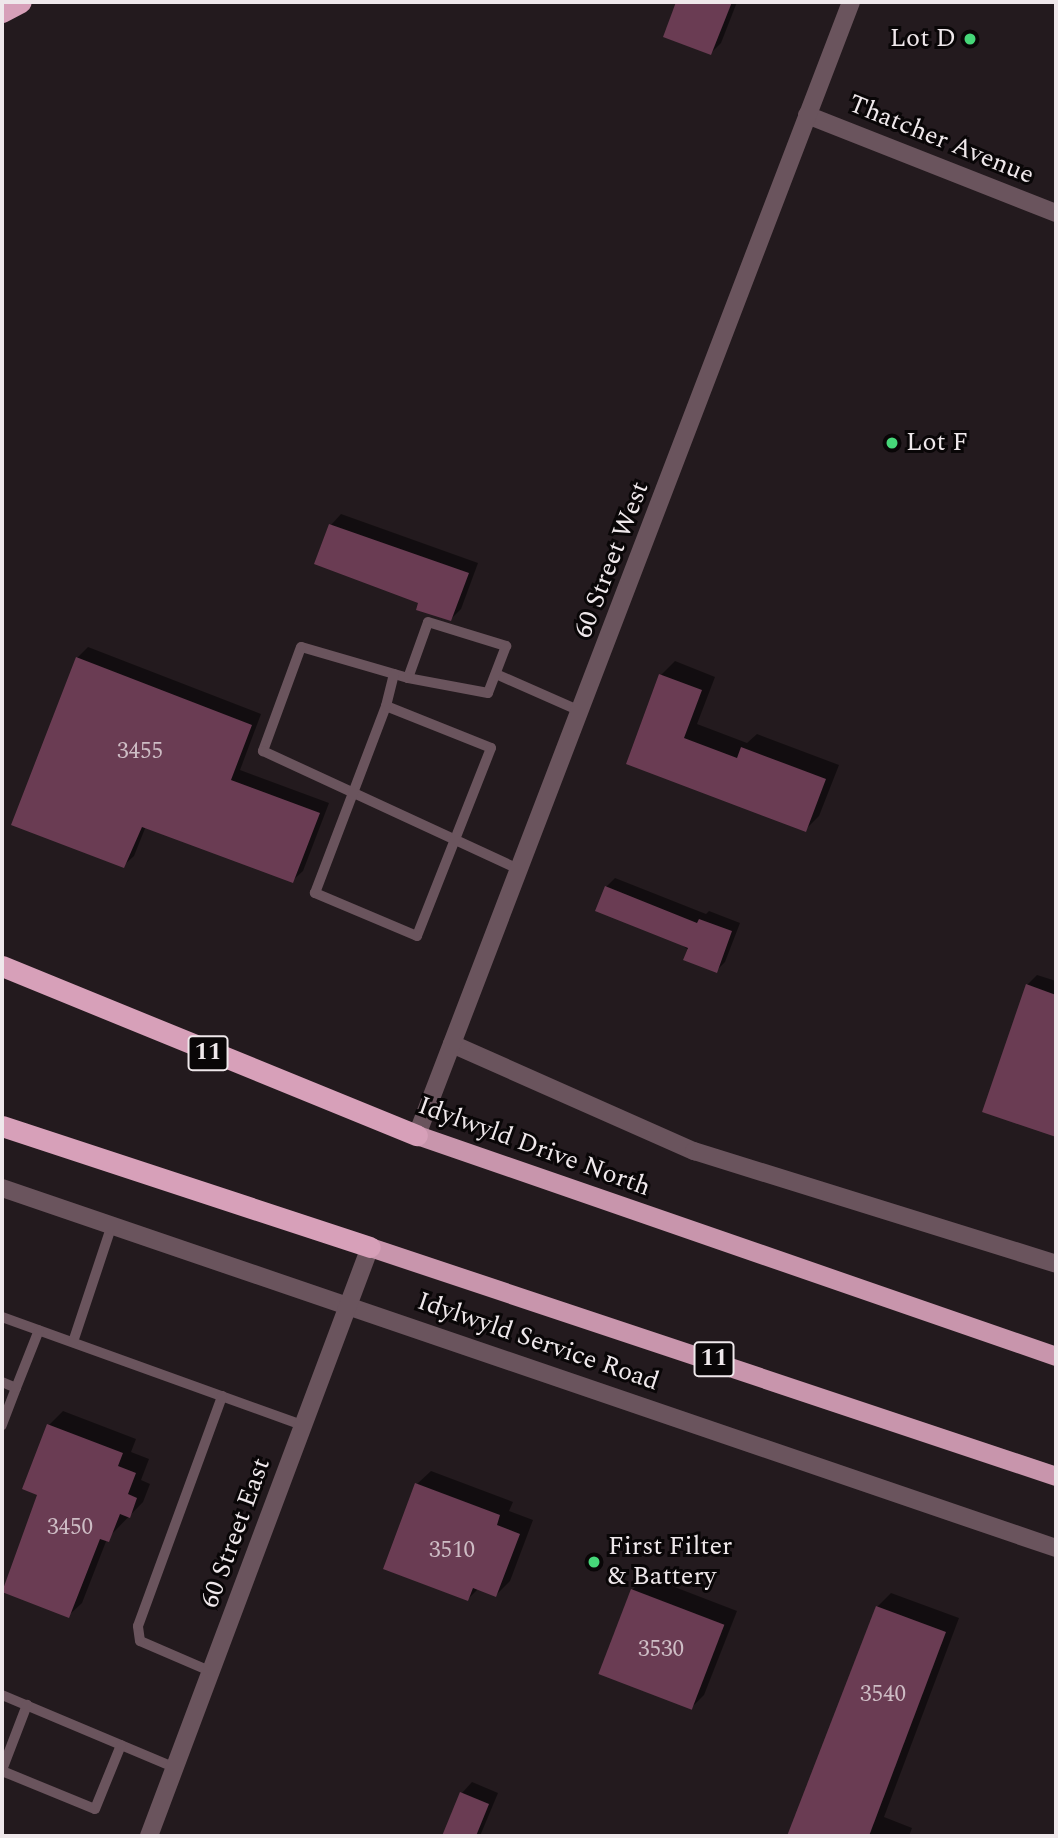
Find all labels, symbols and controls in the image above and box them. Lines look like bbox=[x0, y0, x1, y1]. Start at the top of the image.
place label: Lot D bbox=[890, 23, 956, 55]
marker: Lot D bbox=[962, 31, 978, 47]
street label: Thatcher Avenue bbox=[844, 89, 1038, 191]
place label: Lot F bbox=[906, 427, 968, 459]
marker: Lot F bbox=[884, 435, 900, 451]
street label: 60 Street West bbox=[568, 477, 656, 643]
house number: 3455 bbox=[117, 738, 163, 766]
road number: 11 bbox=[187, 1032, 229, 1073]
street label: Idylwyld Drive North bbox=[413, 1090, 655, 1204]
street label: Idylwyld Service Road bbox=[413, 1286, 663, 1398]
road number: 11 bbox=[693, 1338, 735, 1380]
street label: 60 Street East bbox=[194, 1454, 278, 1612]
house number: 3450 bbox=[47, 1514, 93, 1542]
place label: First Filter & Battery bbox=[608, 1531, 732, 1592]
house number: 3510 bbox=[429, 1537, 475, 1565]
marker: First Filter & Battery bbox=[586, 1554, 602, 1570]
house number: 3530 bbox=[638, 1636, 684, 1664]
house number: 3540 bbox=[860, 1681, 906, 1709]

